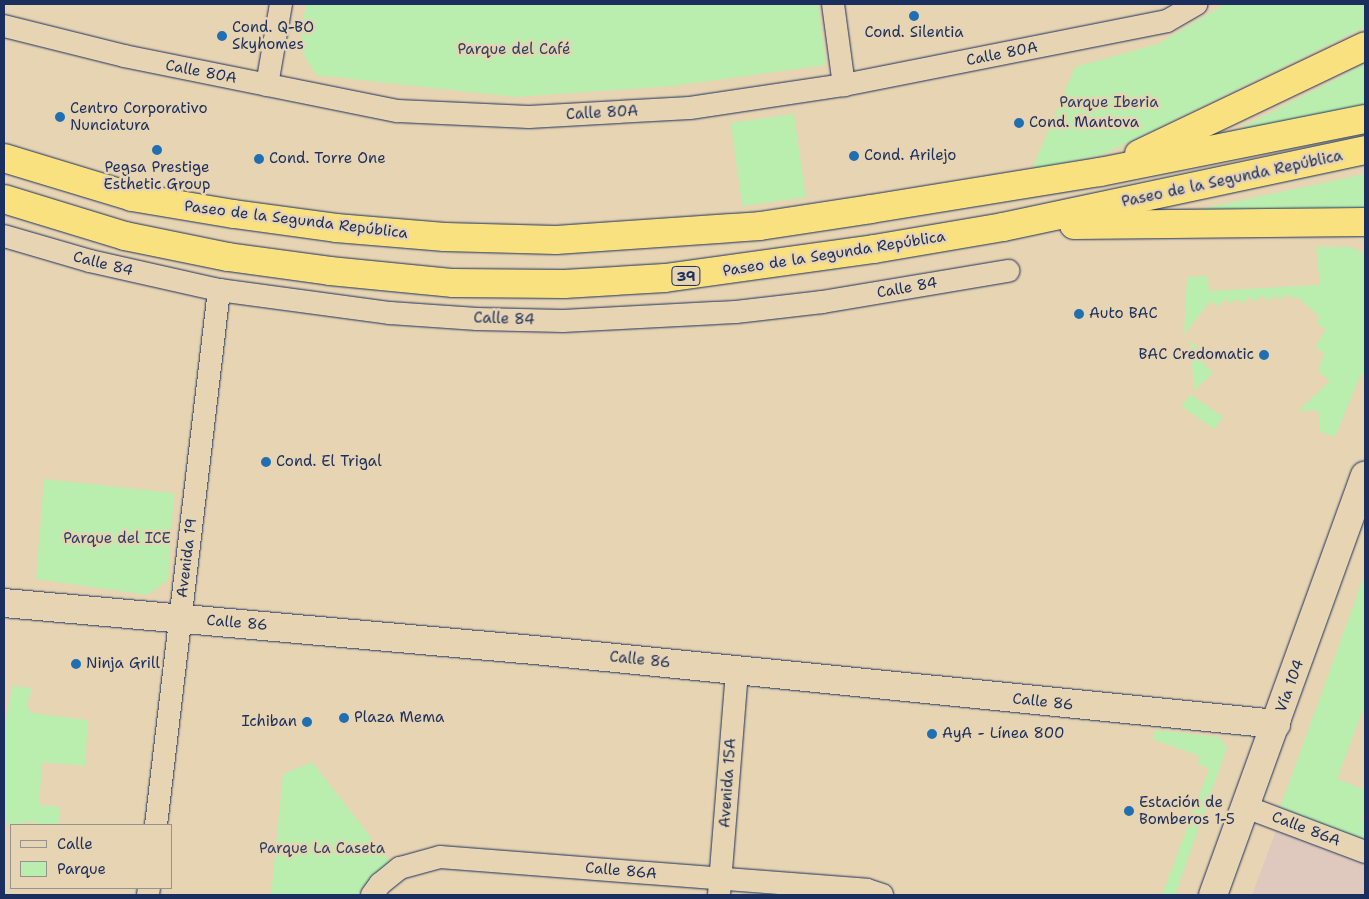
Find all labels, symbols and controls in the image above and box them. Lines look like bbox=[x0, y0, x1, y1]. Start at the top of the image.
marker: Cond. Silentia bbox=[908, 10, 920, 22]
place label: Cond. Q-BO Skyhomes bbox=[232, 18, 314, 53]
place label: Cond. Silentia bbox=[864, 24, 964, 42]
marker: Cond. Q-BO Skyhomes bbox=[216, 30, 228, 42]
street label: Calle 80A bbox=[965, 38, 1039, 70]
park label: Parque del Café bbox=[457, 41, 571, 59]
street label: Calle 80A bbox=[164, 56, 238, 88]
park label: Parque Iberia bbox=[1059, 94, 1159, 112]
place label: Centro Corporativo Nunciatura bbox=[70, 99, 208, 134]
street label: Calle 80A bbox=[565, 102, 639, 124]
marker: Centro Corporativo Nunciatura bbox=[54, 111, 66, 123]
place label: Cond. Mantova bbox=[1029, 114, 1139, 132]
marker: Cond. Mantova bbox=[1013, 117, 1025, 129]
marker: Pegsa Prestige Esthetic Group bbox=[151, 144, 163, 156]
place label: Cond. Arilejo bbox=[864, 147, 956, 165]
street label: Paseo de la Segunda República bbox=[1120, 147, 1344, 211]
place label: Cond. Torre One bbox=[269, 150, 386, 168]
marker: Cond. Arilejo bbox=[848, 150, 860, 162]
marker: Cond. Torre One bbox=[253, 153, 265, 165]
place label: Pegsa Prestige Esthetic Group bbox=[104, 158, 210, 193]
street label: Paseo de la Segunda República bbox=[183, 197, 409, 243]
street label: Paseo de la Segunda República bbox=[721, 227, 947, 281]
street label: Calle 84 bbox=[71, 248, 135, 280]
road number: 39 bbox=[671, 264, 701, 288]
street label: Calle 84 bbox=[875, 274, 939, 302]
place label: Auto BAC bbox=[1089, 305, 1158, 323]
marker: Auto BAC bbox=[1073, 308, 1085, 320]
street label: Calle 84 bbox=[473, 309, 535, 329]
place label: BAC Credomatic bbox=[1139, 346, 1254, 364]
marker: BAC Credomatic bbox=[1258, 349, 1270, 361]
place label: Cond. El Trigal bbox=[276, 453, 382, 471]
marker: Cond. El Trigal bbox=[260, 456, 272, 468]
street label: Avenida 19 bbox=[173, 517, 201, 599]
park label: Parque del ICE bbox=[63, 530, 171, 548]
street label: Calle 86 bbox=[206, 611, 268, 635]
street label: Calle 86 bbox=[609, 648, 671, 672]
place label: Ninja Grill bbox=[86, 655, 160, 673]
street label: Vía 104 bbox=[1272, 657, 1308, 715]
marker: Ninja Grill bbox=[70, 658, 82, 670]
street label: Calle 86 bbox=[1012, 690, 1074, 714]
place label: Plaza Mema bbox=[354, 709, 444, 727]
marker: Plaza Mema bbox=[338, 712, 350, 724]
place label: Ichiban bbox=[241, 713, 297, 731]
marker: Ichiban bbox=[301, 716, 313, 728]
place label: AyA - Línea 800 bbox=[942, 725, 1065, 743]
marker: AyA - Línea 800 bbox=[926, 728, 938, 740]
street label: Avenida 15A bbox=[716, 738, 740, 828]
place label: Estación de Bomberos 1-5 bbox=[1139, 793, 1235, 828]
marker: Estación de Bomberos 1-5 bbox=[1123, 805, 1135, 817]
street label: Calle 86A bbox=[1269, 808, 1343, 850]
legend bbox=[10, 824, 172, 889]
text: Calle bbox=[57, 834, 93, 854]
park label: Parque La Caseta bbox=[259, 840, 385, 858]
text: Parque bbox=[57, 859, 106, 879]
street label: Calle 86A bbox=[584, 859, 658, 883]

